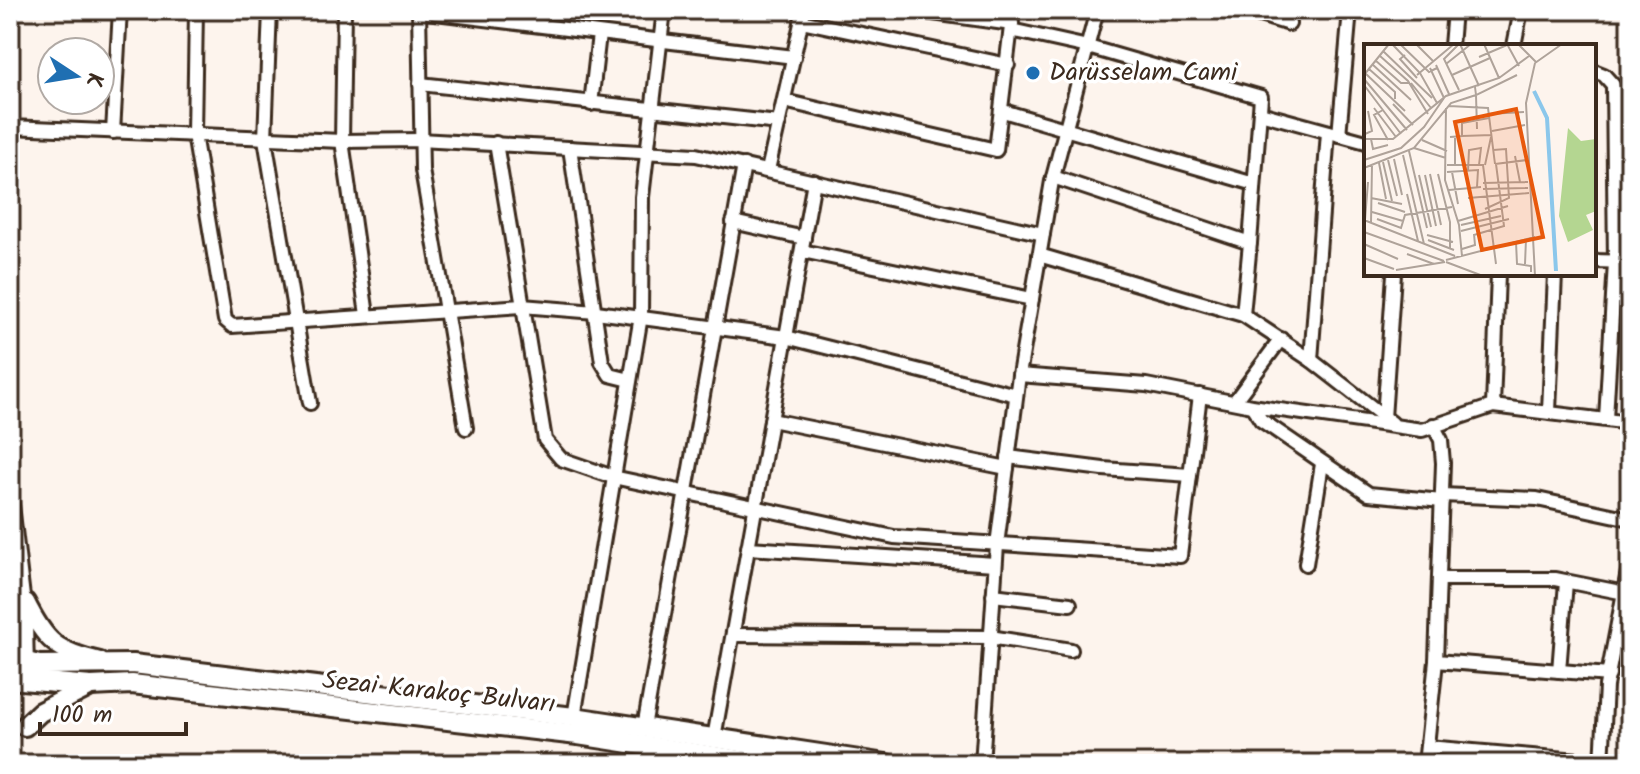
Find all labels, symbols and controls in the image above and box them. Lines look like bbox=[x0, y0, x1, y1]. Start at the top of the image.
north arrow bbox=[36, 36, 116, 116]
inset map bbox=[1364, 44, 1596, 276]
place label: Darüsselam Cami bbox=[1049, 52, 1239, 94]
marker: Darüsselam Cami bbox=[1024, 64, 1042, 82]
text: K bbox=[75, 70, 112, 90]
street label: Sezai Karakoç Bulvarı bbox=[320, 660, 558, 726]
scale bar bbox=[40, 686, 186, 736]
text: 100 m bbox=[52, 696, 112, 735]

